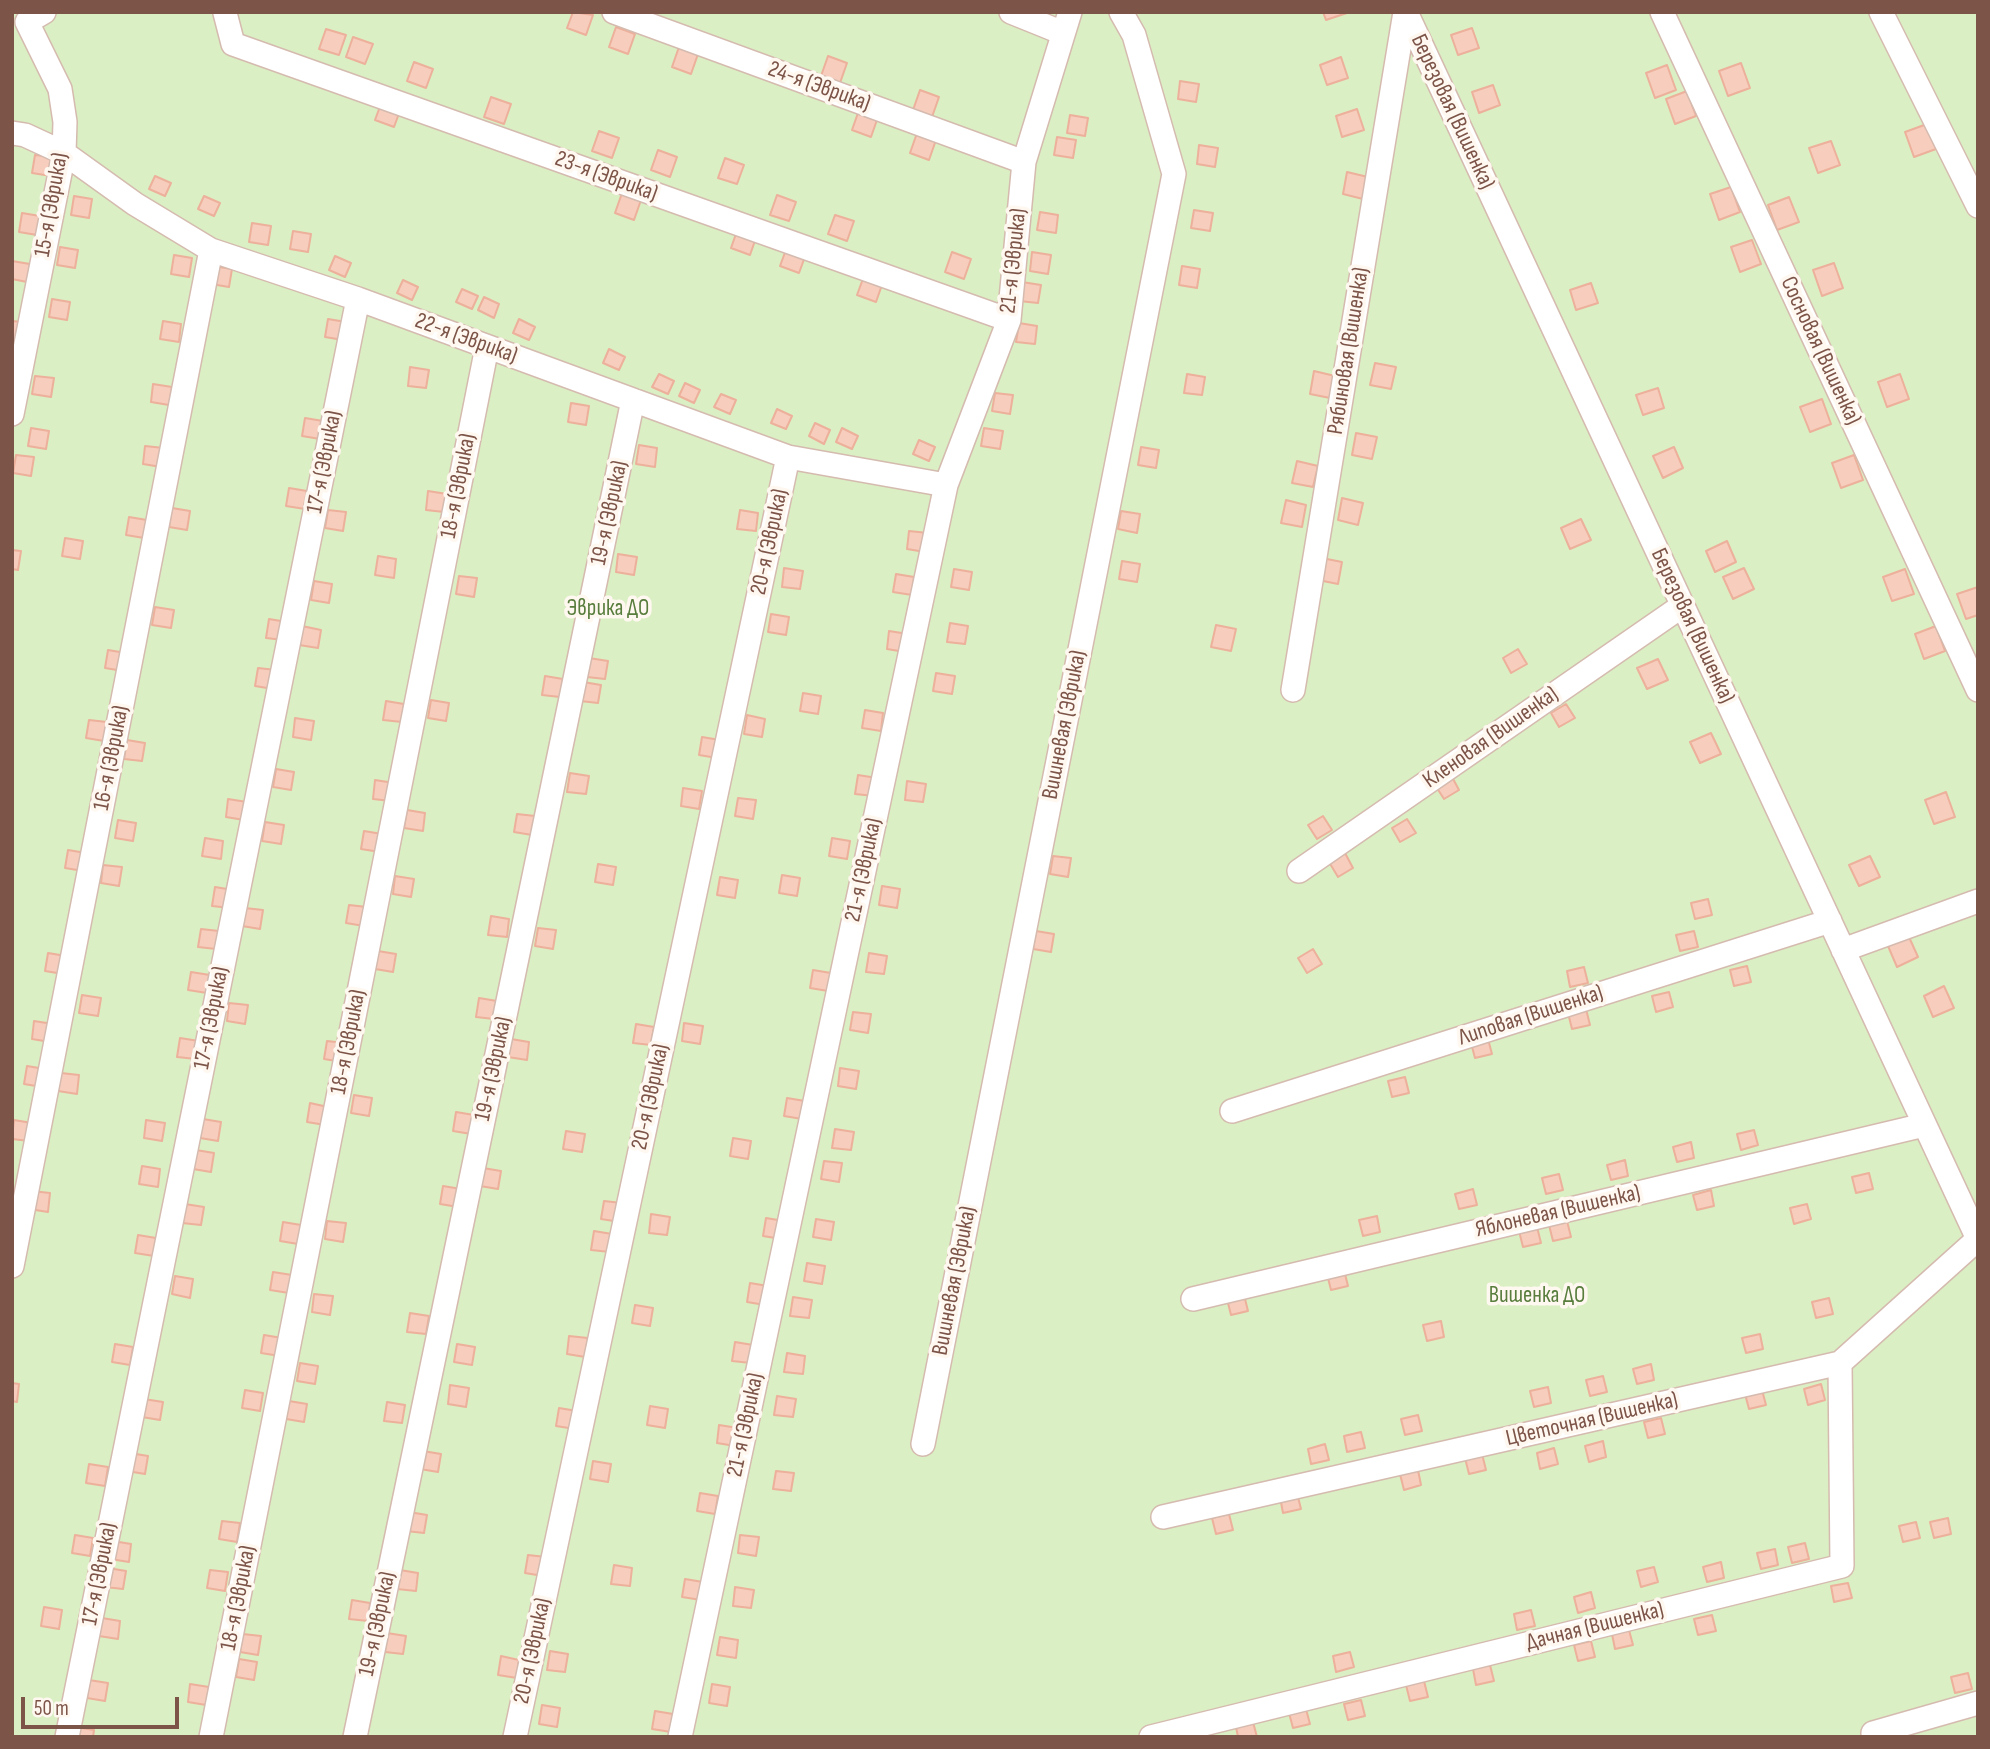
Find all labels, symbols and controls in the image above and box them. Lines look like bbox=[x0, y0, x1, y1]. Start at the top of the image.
street label: Березовая (Вишенка) bbox=[1404, 30, 1500, 194]
street label: 24-я (Эврика) bbox=[764, 56, 874, 118]
street label: 23-я (Эврика) bbox=[551, 146, 661, 208]
street label: 15-я (Эврика) bbox=[29, 151, 75, 259]
street label: 21-я (Эврика) bbox=[995, 207, 1033, 315]
street label: Рябиновая (Вишенка) bbox=[1322, 265, 1376, 437]
street label: Сосновая (Вишенка) bbox=[1774, 272, 1866, 430]
street label: 22-я (Эврика) bbox=[411, 308, 521, 370]
street label: 17-я (Эврика) bbox=[302, 408, 348, 516]
street label: 18-я (Эврика) bbox=[435, 431, 483, 541]
street label: 19-я (Эврика) bbox=[585, 458, 635, 568]
street label: 20-я (Эврика) bbox=[745, 486, 795, 598]
street label: Березовая (Вишенка) bbox=[1644, 544, 1740, 708]
park label: Эврика ДО bbox=[567, 595, 649, 623]
street label: Вишневая (Эврика) bbox=[1037, 648, 1093, 802]
street label: Кленовая (Вишенка) bbox=[1418, 681, 1564, 795]
street label: 16-я (Эврика) bbox=[88, 703, 136, 813]
street label: 21-я (Эврика) bbox=[840, 816, 888, 924]
street label: 17-я (Эврика) bbox=[189, 964, 235, 1072]
street label: Липовая (Вишенка) bbox=[1455, 980, 1607, 1052]
street label: 18-я (Эврика) bbox=[325, 987, 373, 1097]
street label: 19-я (Эврика) bbox=[469, 1014, 519, 1124]
street label: 20-я (Эврика) bbox=[626, 1041, 676, 1153]
street label: Яблоневая (Вишенка) bbox=[1473, 1180, 1643, 1244]
street label: Вишневая (Эврика) bbox=[927, 1204, 983, 1358]
park label: Вишенка ДО bbox=[1489, 1282, 1585, 1310]
street label: 21-я (Эврика) bbox=[722, 1371, 770, 1479]
street label: Цветочная (Вишенка) bbox=[1503, 1387, 1681, 1453]
street label: 17-я (Эврика) bbox=[77, 1520, 123, 1628]
street label: 18-я (Эврика) bbox=[215, 1543, 263, 1653]
street label: 19-я (Эврика) bbox=[353, 1569, 403, 1679]
street label: 20-я (Эврика) bbox=[508, 1595, 558, 1707]
street label: Дачная (Вишенка) bbox=[1523, 1597, 1667, 1657]
scale bar bbox=[24, 1682, 182, 1726]
text: 50 m bbox=[34, 1696, 69, 1721]

